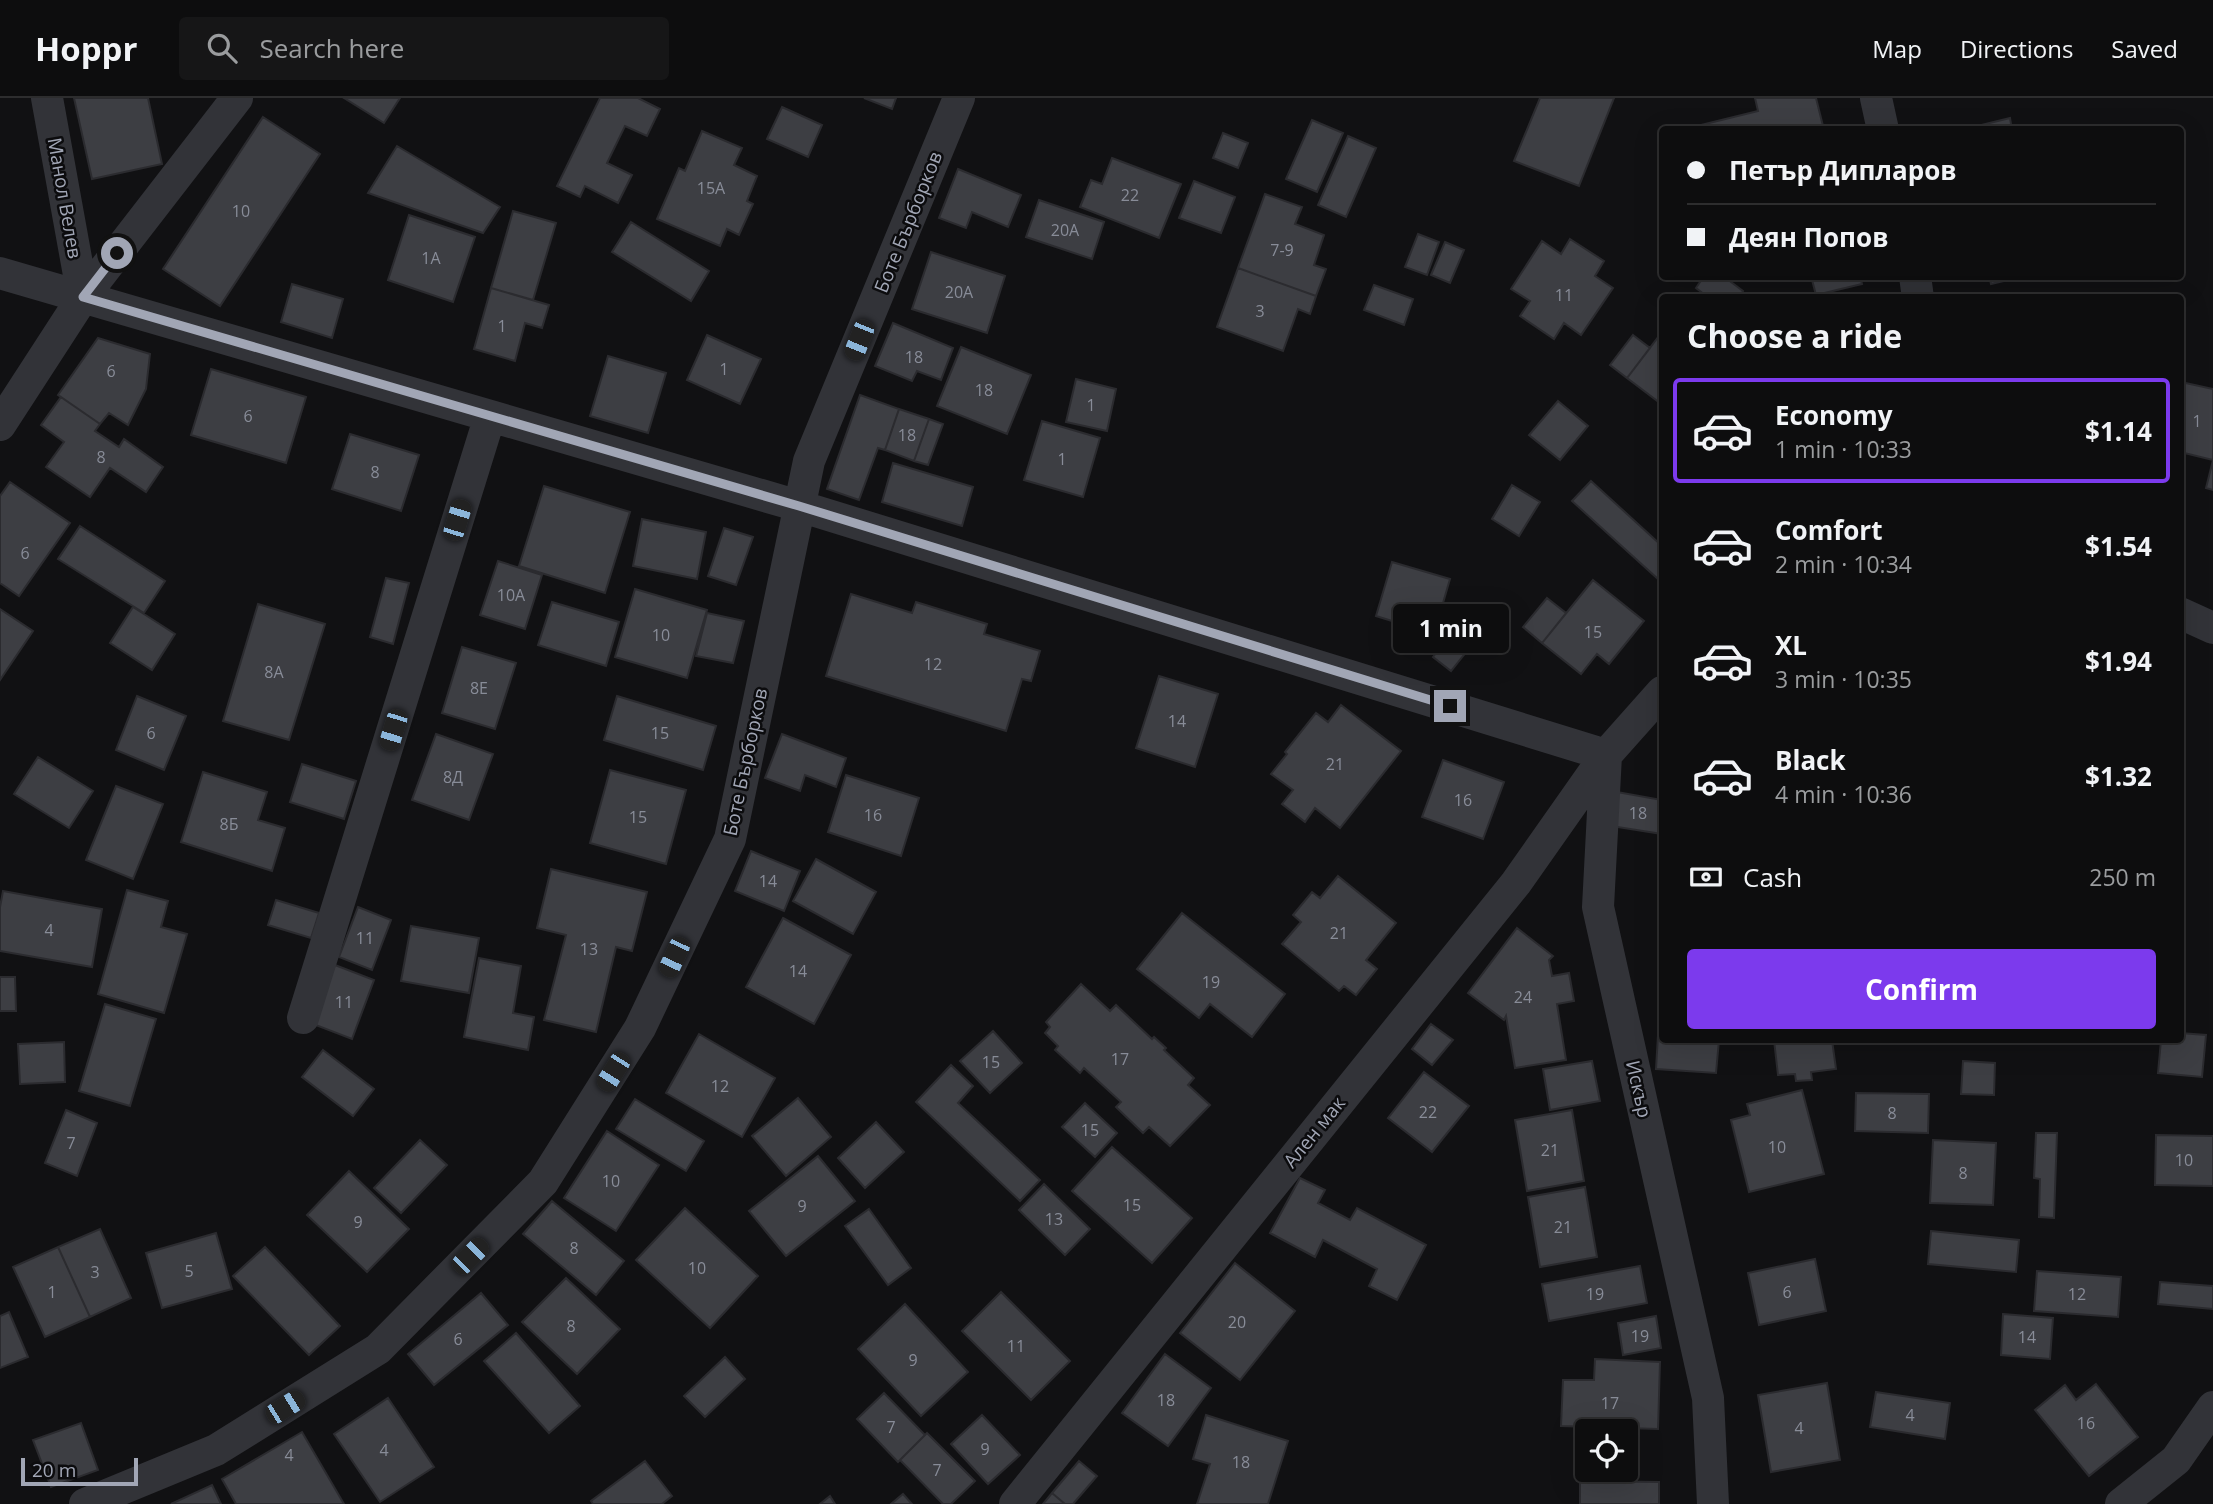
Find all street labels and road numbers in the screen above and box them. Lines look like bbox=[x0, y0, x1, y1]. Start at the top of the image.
street label: Манол Велев bbox=[42, 136, 88, 261]
street label: Боте Бърборков bbox=[868, 147, 948, 297]
street label: Боте Бърборков bbox=[717, 686, 773, 838]
street label: Искър bbox=[1620, 1058, 1658, 1120]
street label: Ален мак bbox=[1277, 1091, 1351, 1173]

